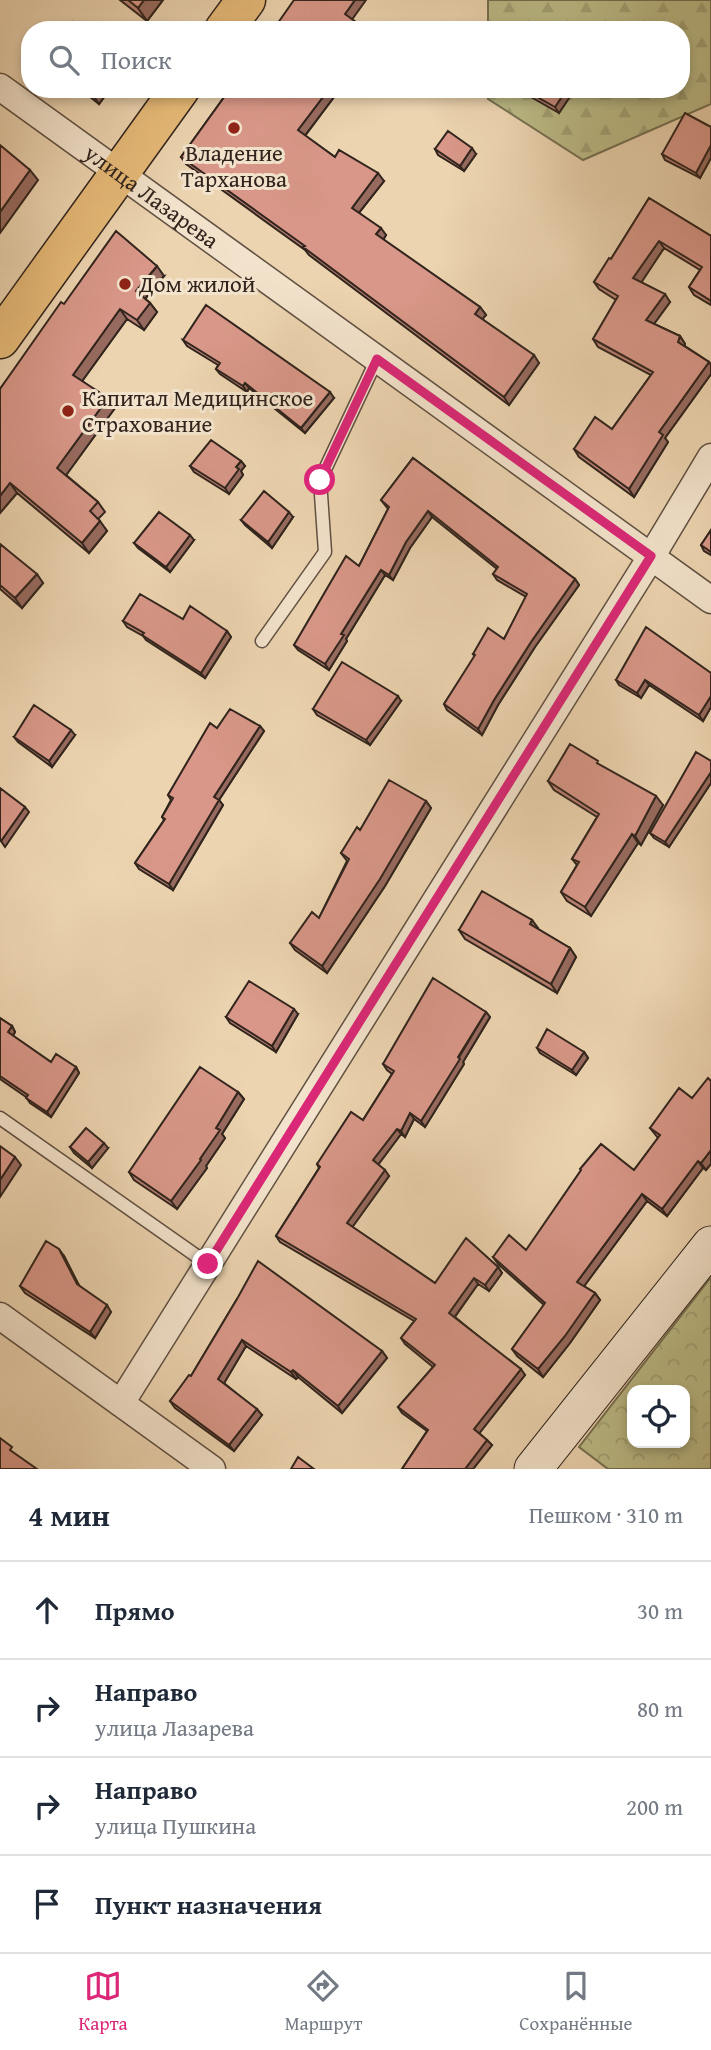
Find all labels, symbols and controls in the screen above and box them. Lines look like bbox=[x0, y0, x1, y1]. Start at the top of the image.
search box bbox=[21, 21, 690, 98]
text: Поиск bbox=[101, 40, 172, 79]
icon: search bbox=[45, 41, 83, 79]
marker: Владение Тарханова bbox=[226, 120, 242, 136]
street label: улица Лазарева bbox=[77, 135, 226, 256]
place label: Владение Тарханова bbox=[181, 136, 287, 195]
place label: Дом жилой bbox=[138, 267, 256, 300]
marker: Дом жилой bbox=[117, 276, 133, 292]
place label: Капитал Медицинское Страхование bbox=[82, 381, 313, 440]
marker: Капитал Медицинское Страхование bbox=[60, 403, 76, 419]
route start bbox=[304, 464, 335, 495]
route end bbox=[192, 1248, 223, 1279]
map controls bbox=[627, 1385, 690, 1448]
button: locate bbox=[627, 1385, 690, 1448]
text: 4 мин bbox=[28, 1493, 110, 1537]
text: Пешком · 310 m bbox=[529, 1498, 683, 1531]
icon: ahead bbox=[28, 1591, 66, 1629]
text: Прямо bbox=[95, 1591, 175, 1630]
text: 30 m bbox=[637, 1594, 683, 1627]
text: Направо bbox=[95, 1672, 197, 1711]
icon: right bbox=[28, 1689, 66, 1727]
text: 80 m bbox=[637, 1692, 683, 1725]
text: улица Лазарева bbox=[95, 1711, 254, 1744]
text: Направо bbox=[95, 1770, 197, 1809]
icon: right bbox=[28, 1787, 66, 1825]
text: 200 m bbox=[626, 1790, 683, 1823]
text: улица Пушкина bbox=[95, 1809, 256, 1842]
icon: arrive bbox=[28, 1885, 66, 1923]
text: Пункт назначения bbox=[95, 1885, 322, 1924]
tab: Карта bbox=[78, 1967, 128, 2037]
tab: Маршрут bbox=[285, 1967, 362, 2037]
tab: Сохранённые bbox=[519, 1967, 632, 2037]

